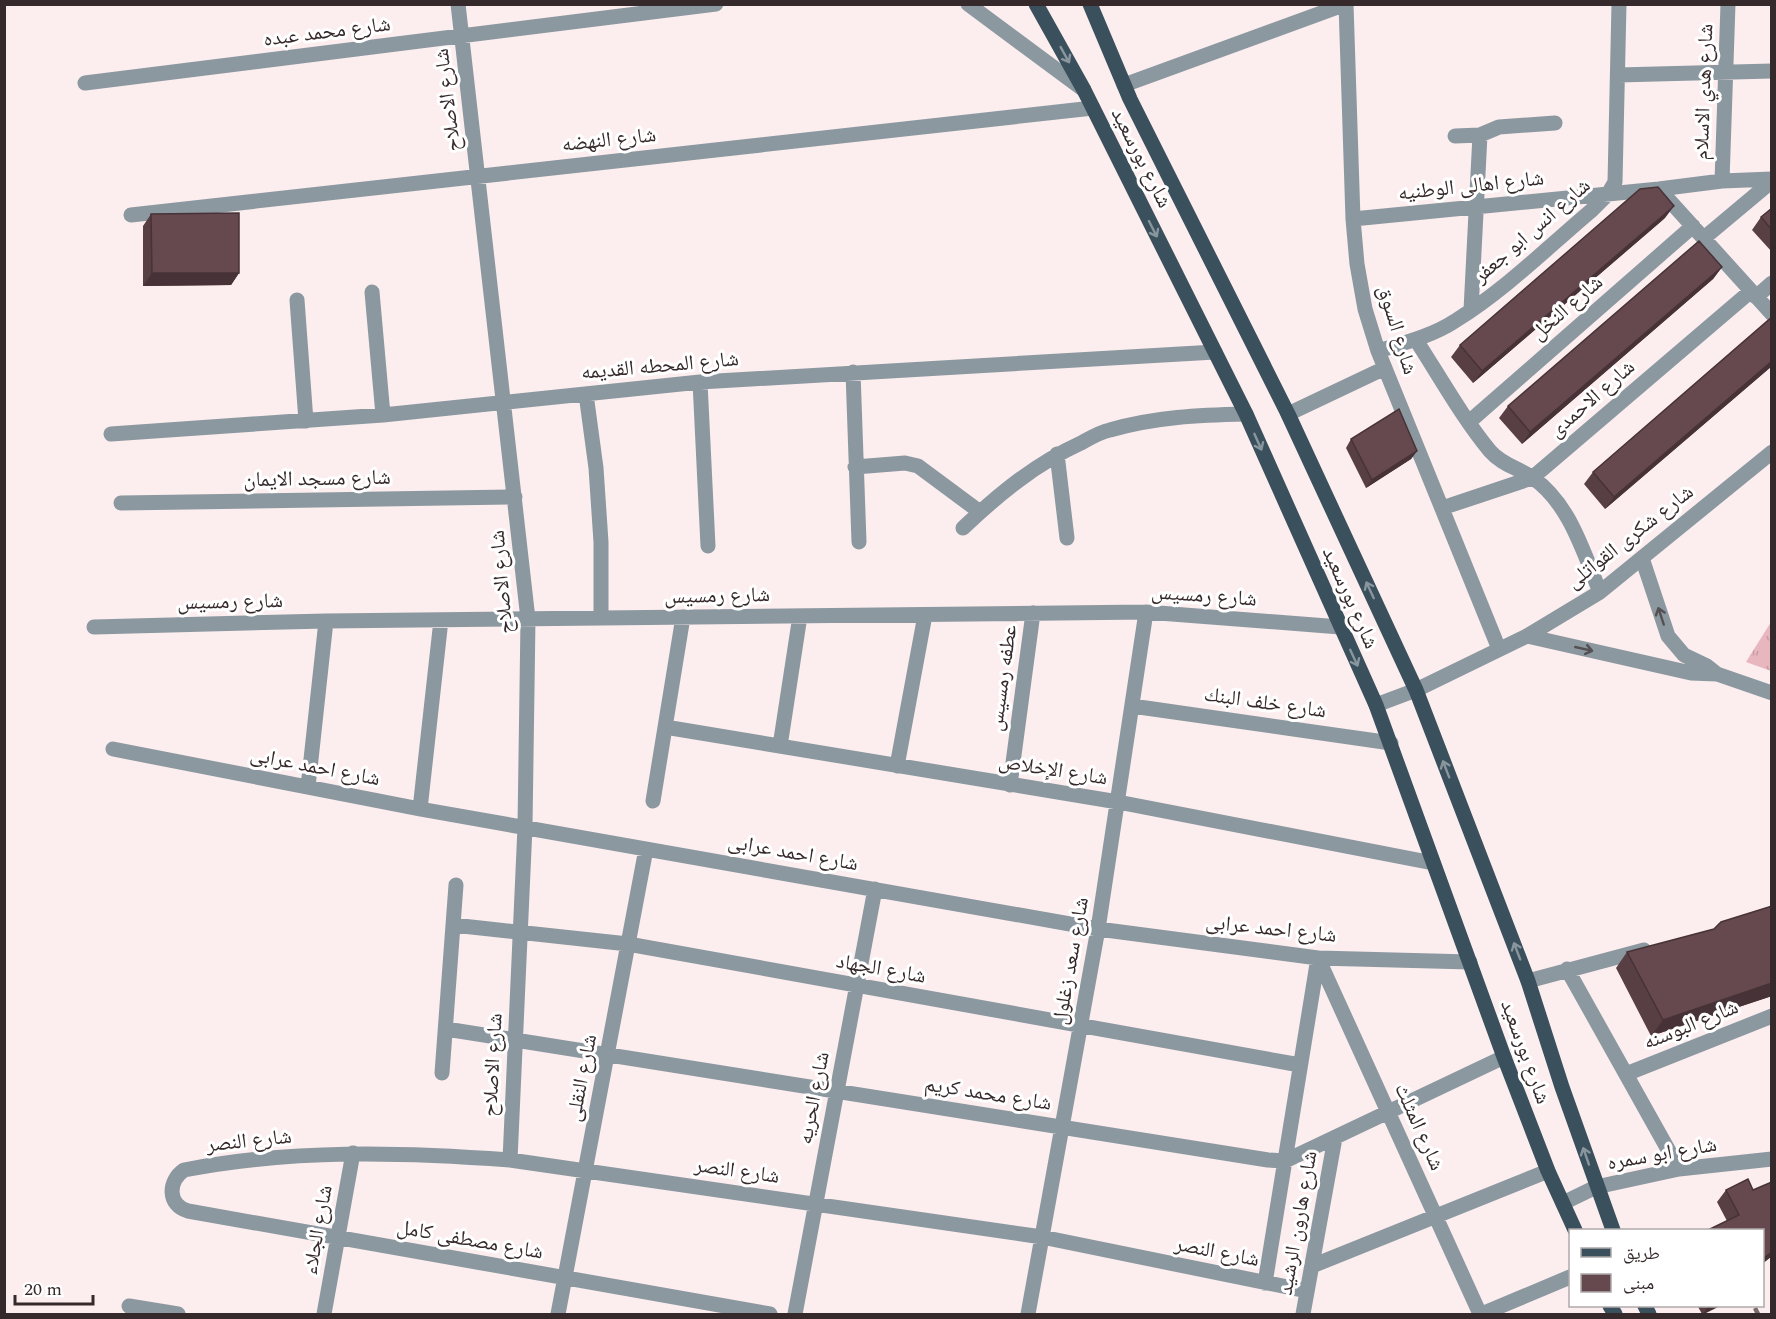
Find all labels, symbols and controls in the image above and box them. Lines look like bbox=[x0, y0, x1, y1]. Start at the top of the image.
street label: شارع محمد عبده bbox=[262, 8, 392, 56]
street label: شارع هدي الاسلام bbox=[1686, 23, 1722, 161]
one-way arrow bbox=[1060, 46, 1071, 64]
street label: شارع الاصلاح bbox=[426, 47, 470, 153]
street label: شارع بورسعيد bbox=[1102, 102, 1180, 214]
street label: شارع النهضه bbox=[560, 119, 658, 161]
street label: شارع اهالى الوطنيه bbox=[1396, 162, 1546, 210]
street label: شارع انس ابو جعفر bbox=[1465, 171, 1598, 292]
one-way arrow bbox=[1148, 220, 1160, 238]
street label: شارع النخل bbox=[1524, 267, 1610, 349]
street label: شارع السوق bbox=[1368, 281, 1426, 379]
street label: شارع المحطه القديمه bbox=[580, 343, 740, 389]
street label: شارع الاحمدى bbox=[1541, 352, 1643, 446]
one-way arrow bbox=[1253, 432, 1264, 450]
street label: شارع مسجد الايمان bbox=[243, 462, 391, 496]
street label: شارع شكرى القواتلى bbox=[1559, 477, 1701, 597]
street label: شارع الاصلاح bbox=[482, 529, 522, 635]
street label: شارع بورسعيد bbox=[1313, 542, 1387, 654]
street label: شارع رمسيس bbox=[1150, 576, 1258, 616]
street label: شارع رمسيس bbox=[664, 579, 770, 613]
one-way arrow bbox=[1363, 582, 1375, 600]
street label: شارع رمسيس bbox=[177, 585, 283, 619]
one-way arrow bbox=[1655, 607, 1666, 626]
street label: عطفه رمسيس bbox=[980, 622, 1026, 733]
one-way arrow bbox=[1574, 643, 1593, 655]
one-way arrow bbox=[1349, 649, 1361, 667]
street label: شارع خلف البنك bbox=[1202, 679, 1328, 727]
street label: شارع احمد عرابى bbox=[247, 739, 383, 795]
street label: شارع الإخلاص bbox=[996, 746, 1110, 794]
one-way arrow bbox=[1440, 760, 1451, 779]
street label: شارع احمد عرابى bbox=[725, 826, 861, 880]
street label: شارع سعد زغلول bbox=[1044, 895, 1098, 1027]
street label: شارع احمد عرابى bbox=[1204, 906, 1338, 952]
one-way arrow bbox=[1511, 942, 1522, 961]
street label: شارع الجهاد bbox=[834, 945, 928, 993]
street label: شارع البوسنه bbox=[1639, 991, 1743, 1059]
street label: شارع بورسعيد bbox=[1491, 995, 1559, 1109]
street label: شارع الاصلاح bbox=[474, 1012, 512, 1118]
street label: شارع النقلى bbox=[558, 1032, 606, 1124]
street label: شارع الحريه bbox=[789, 1049, 839, 1147]
street label: شارع محمد كريم bbox=[922, 1068, 1054, 1120]
street label: شارع المثلث bbox=[1385, 1078, 1453, 1176]
street label: شارع النصر bbox=[204, 1121, 293, 1161]
street label: شارع ابو سمره bbox=[1605, 1129, 1719, 1179]
one-way arrow bbox=[1579, 1147, 1590, 1166]
street label: شارع هارون الرشيد bbox=[1270, 1148, 1326, 1298]
street label: شارع النصر bbox=[691, 1149, 782, 1193]
street label: شارع الجلاء bbox=[294, 1183, 342, 1277]
street label: شارع مصطفى كامل bbox=[394, 1211, 546, 1269]
street label: شارع النصر bbox=[1171, 1228, 1262, 1276]
legend bbox=[1569, 1229, 1764, 1307]
text: طريق bbox=[1623, 1240, 1660, 1267]
scale bar bbox=[15, 1268, 93, 1306]
text: مبنى bbox=[1623, 1270, 1654, 1297]
text: 20 m bbox=[24, 1276, 62, 1303]

